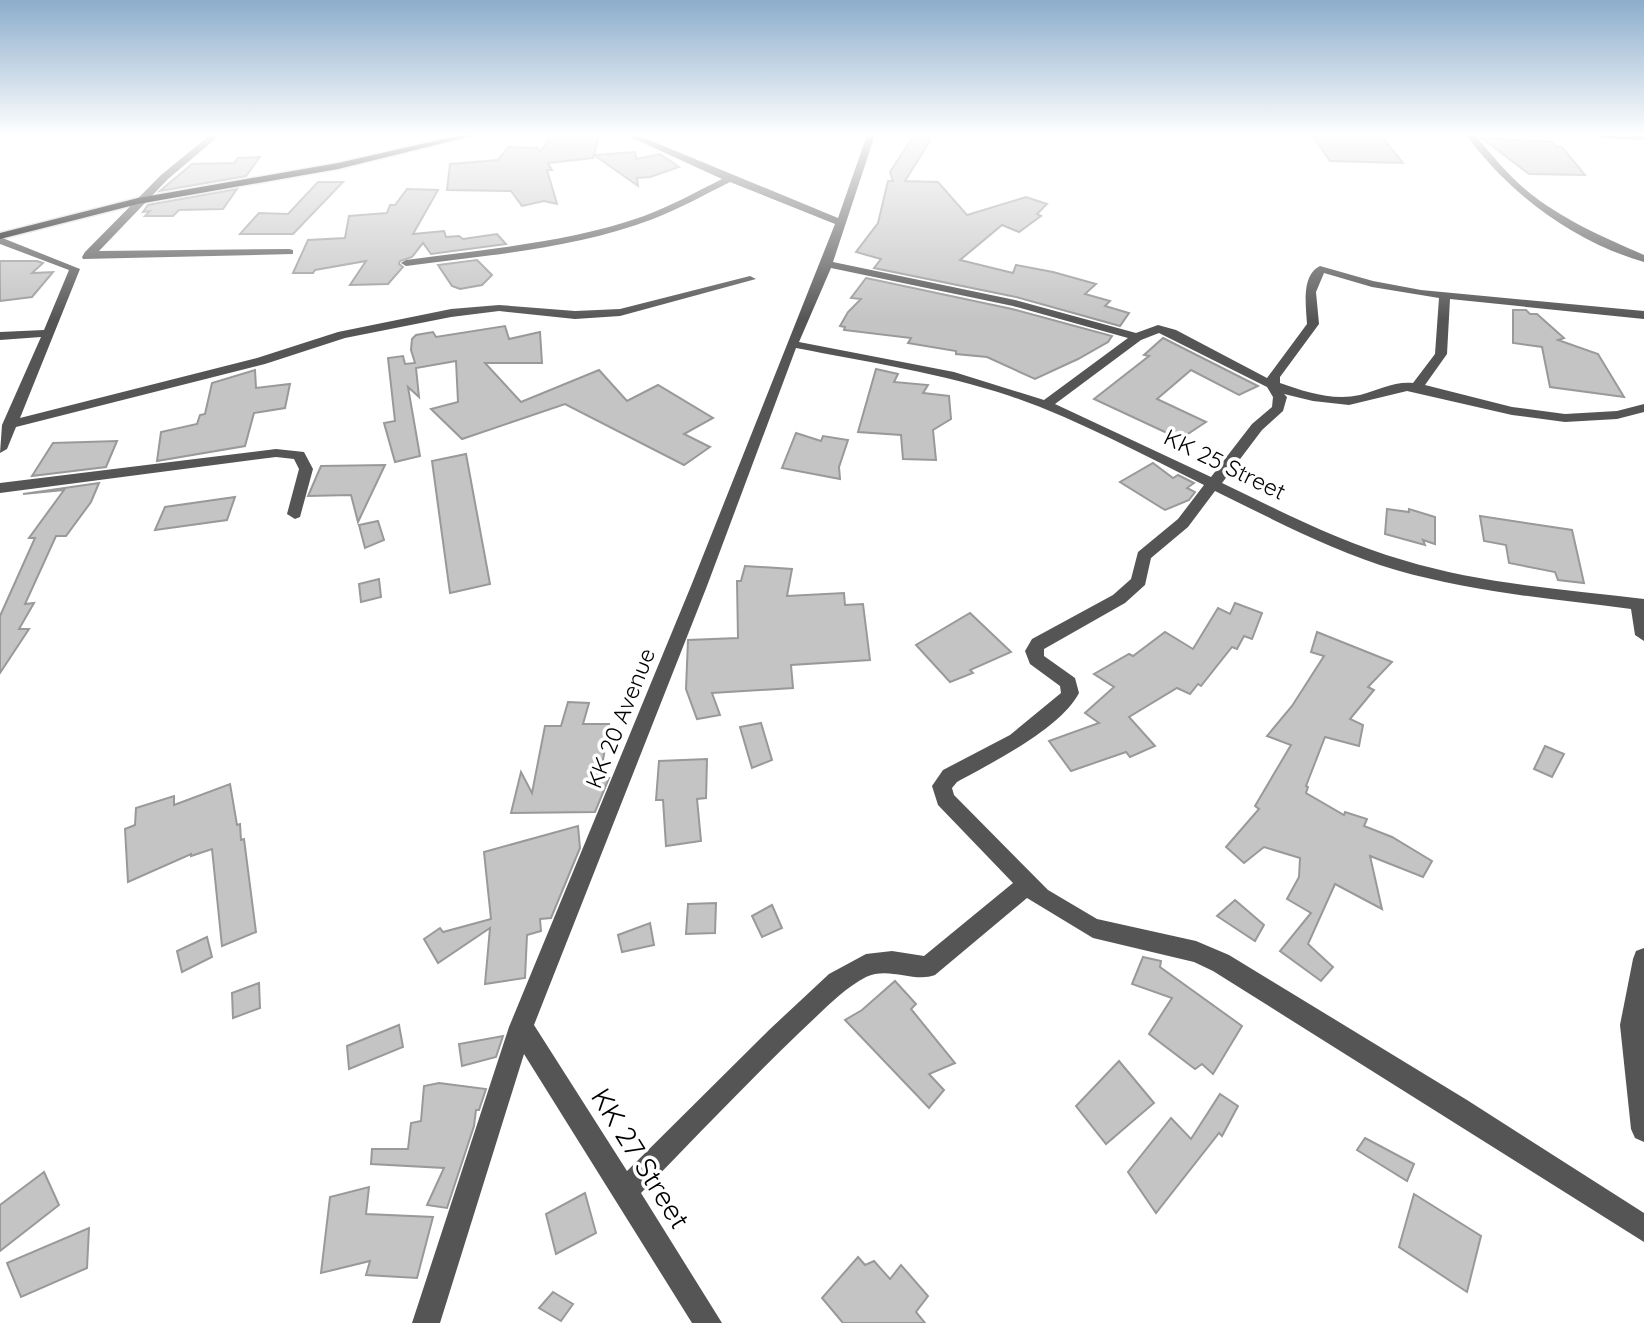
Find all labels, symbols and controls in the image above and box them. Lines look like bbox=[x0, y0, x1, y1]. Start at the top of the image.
street label: KK 25 Street bbox=[1159, 422, 1291, 506]
street label: KK 20 Avenue bbox=[579, 644, 661, 792]
street label: KK 27 Street bbox=[584, 1081, 698, 1235]

